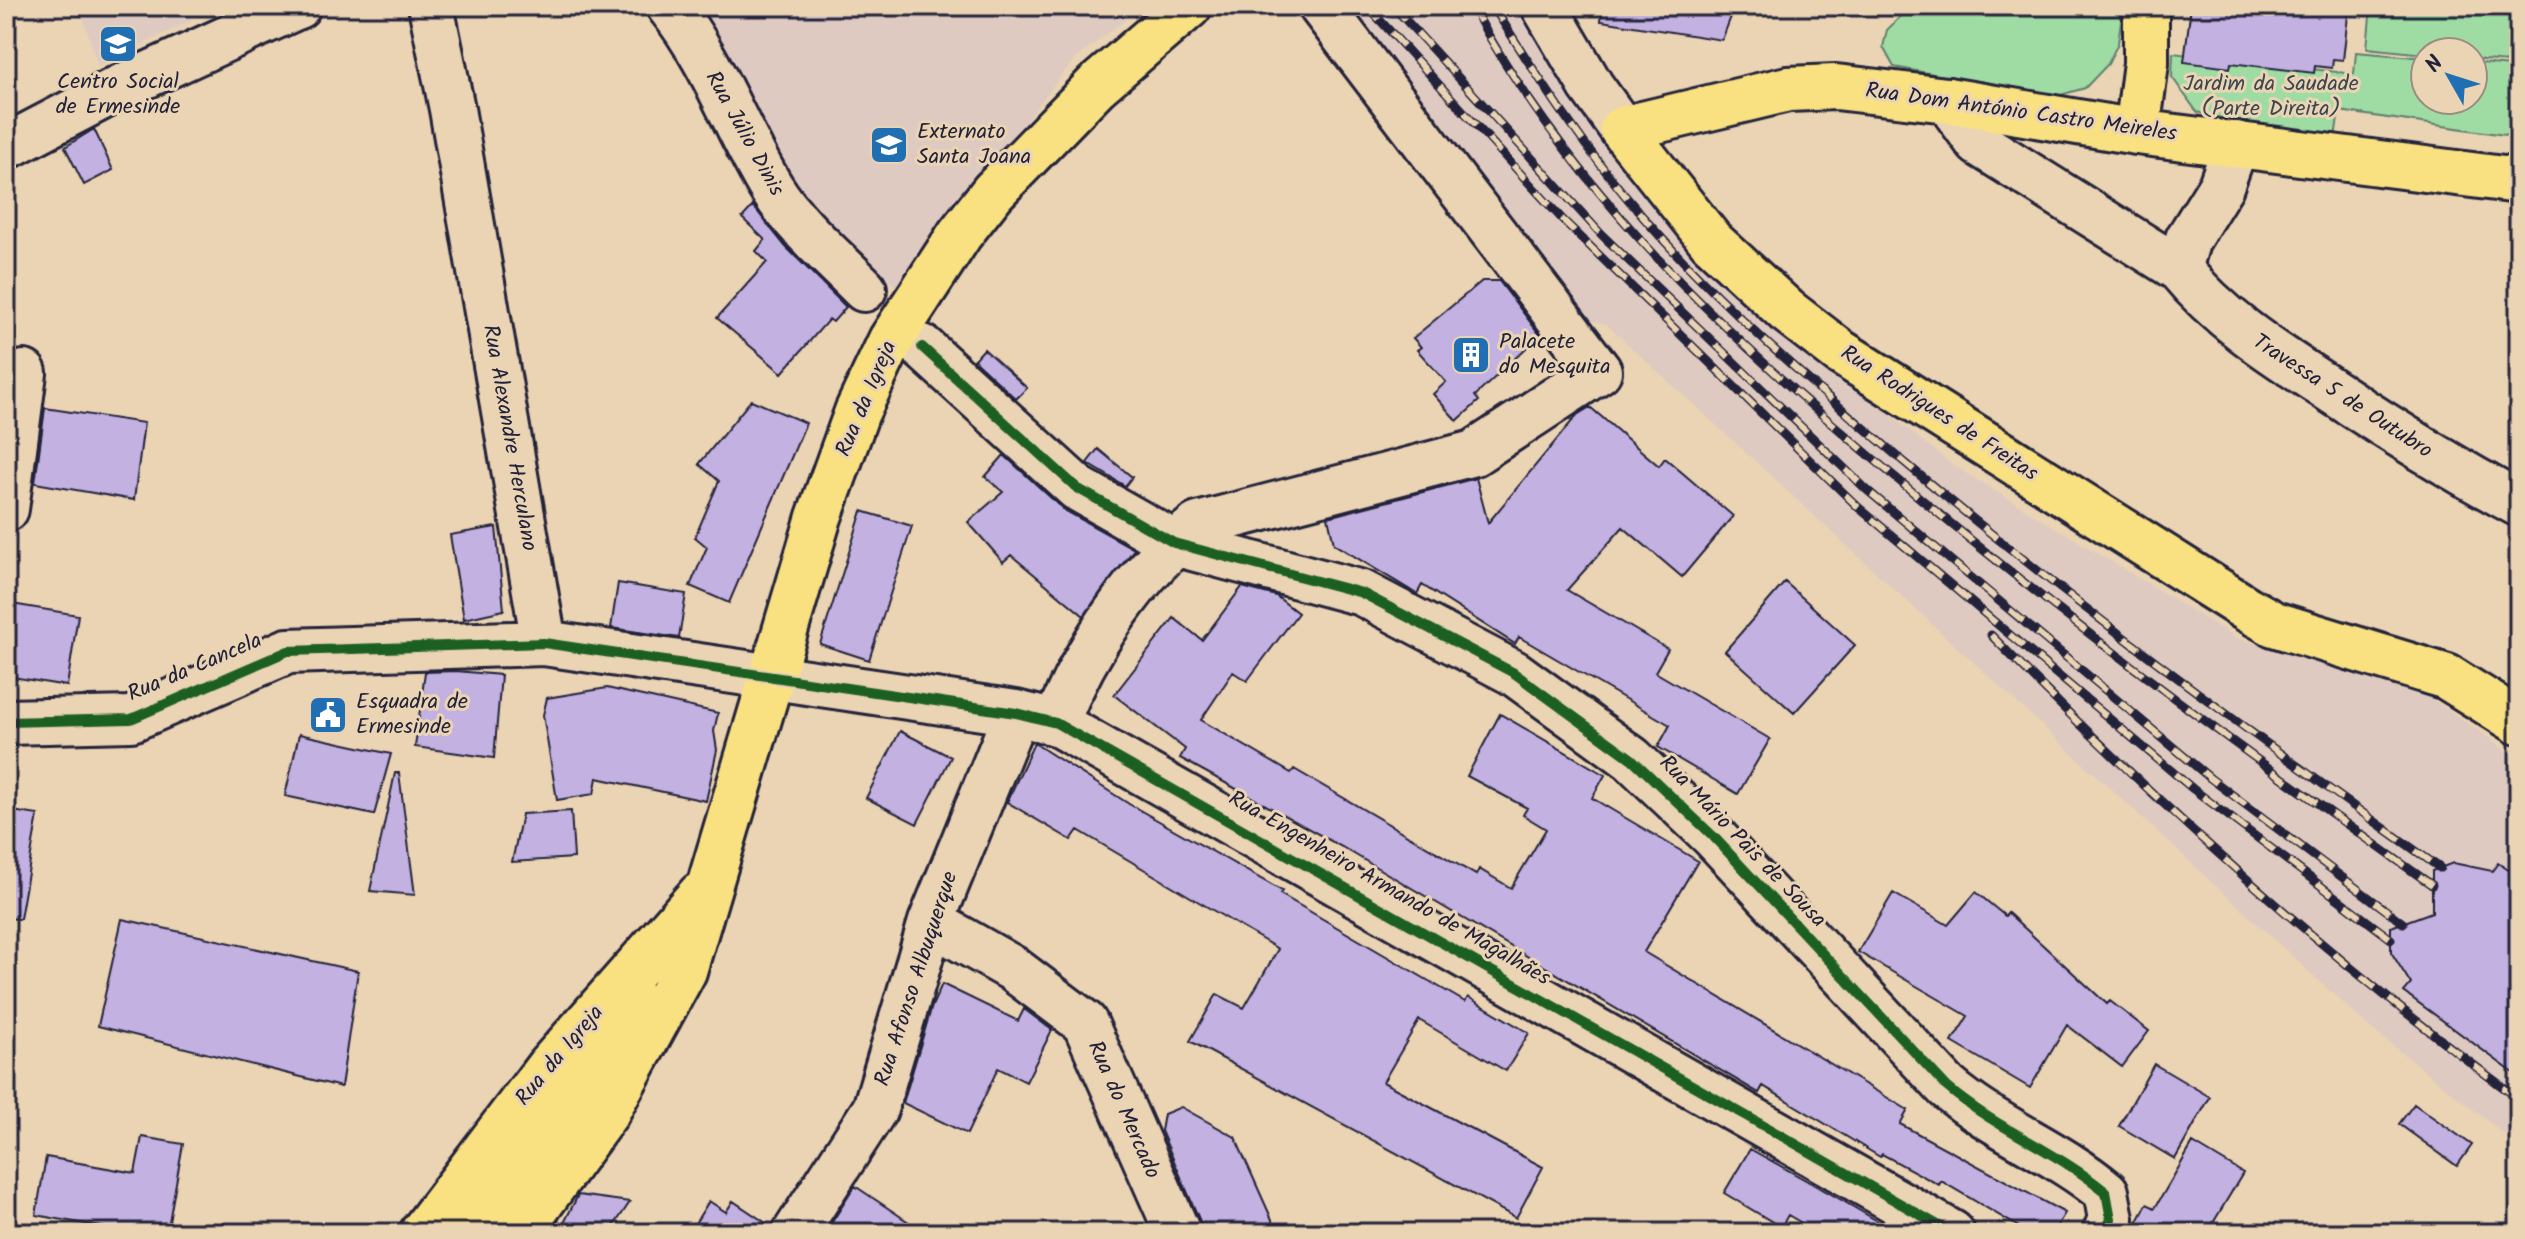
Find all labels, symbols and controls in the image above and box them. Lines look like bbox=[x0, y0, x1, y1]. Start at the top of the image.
school or university icon: Centro Social de Ermesinde bbox=[97, 23, 139, 65]
north arrow bbox=[2409, 36, 2489, 116]
text: N bbox=[2417, 48, 2453, 81]
place label: Centro Social de Ermesinde bbox=[56, 65, 180, 125]
street label: Rua Júlio Dinis bbox=[695, 65, 793, 204]
park label: Jardim da Saudade (Parte Direita) bbox=[2183, 67, 2359, 127]
street label: Rua Dom António Castro Meireles bbox=[1863, 74, 2180, 152]
place label: Externato Santa Joana bbox=[917, 115, 1031, 175]
school or university icon: Externato Santa Joana bbox=[868, 124, 910, 166]
street label: Rua Alexandre Herculano bbox=[472, 322, 546, 554]
place label: Palacete do Mesquita bbox=[1499, 325, 1610, 385]
street label: Travessa 5 de Outubro bbox=[2245, 325, 2439, 469]
building icon: Palacete do Mesquita bbox=[1450, 334, 1492, 376]
street label: Rua da Igreja bbox=[827, 336, 907, 462]
street label: Rua Rodrigues de Freitas bbox=[1833, 337, 2045, 492]
street label: Rua da Cancela bbox=[122, 624, 268, 712]
place label: Esquadra de Ermesinde bbox=[356, 685, 468, 745]
public building icon: Esquadra de Ermesinde bbox=[307, 694, 349, 736]
street label: Rua Mário Pais de Sousa bbox=[1650, 748, 1834, 936]
street label: Rua Engenheiro Armando de Magalhães bbox=[1221, 782, 1557, 996]
street label: Rua Afonso Albuquerque bbox=[866, 867, 968, 1091]
street label: Rua da Igreja bbox=[507, 998, 613, 1114]
street label: Rua do Mercado bbox=[1077, 1035, 1169, 1185]

